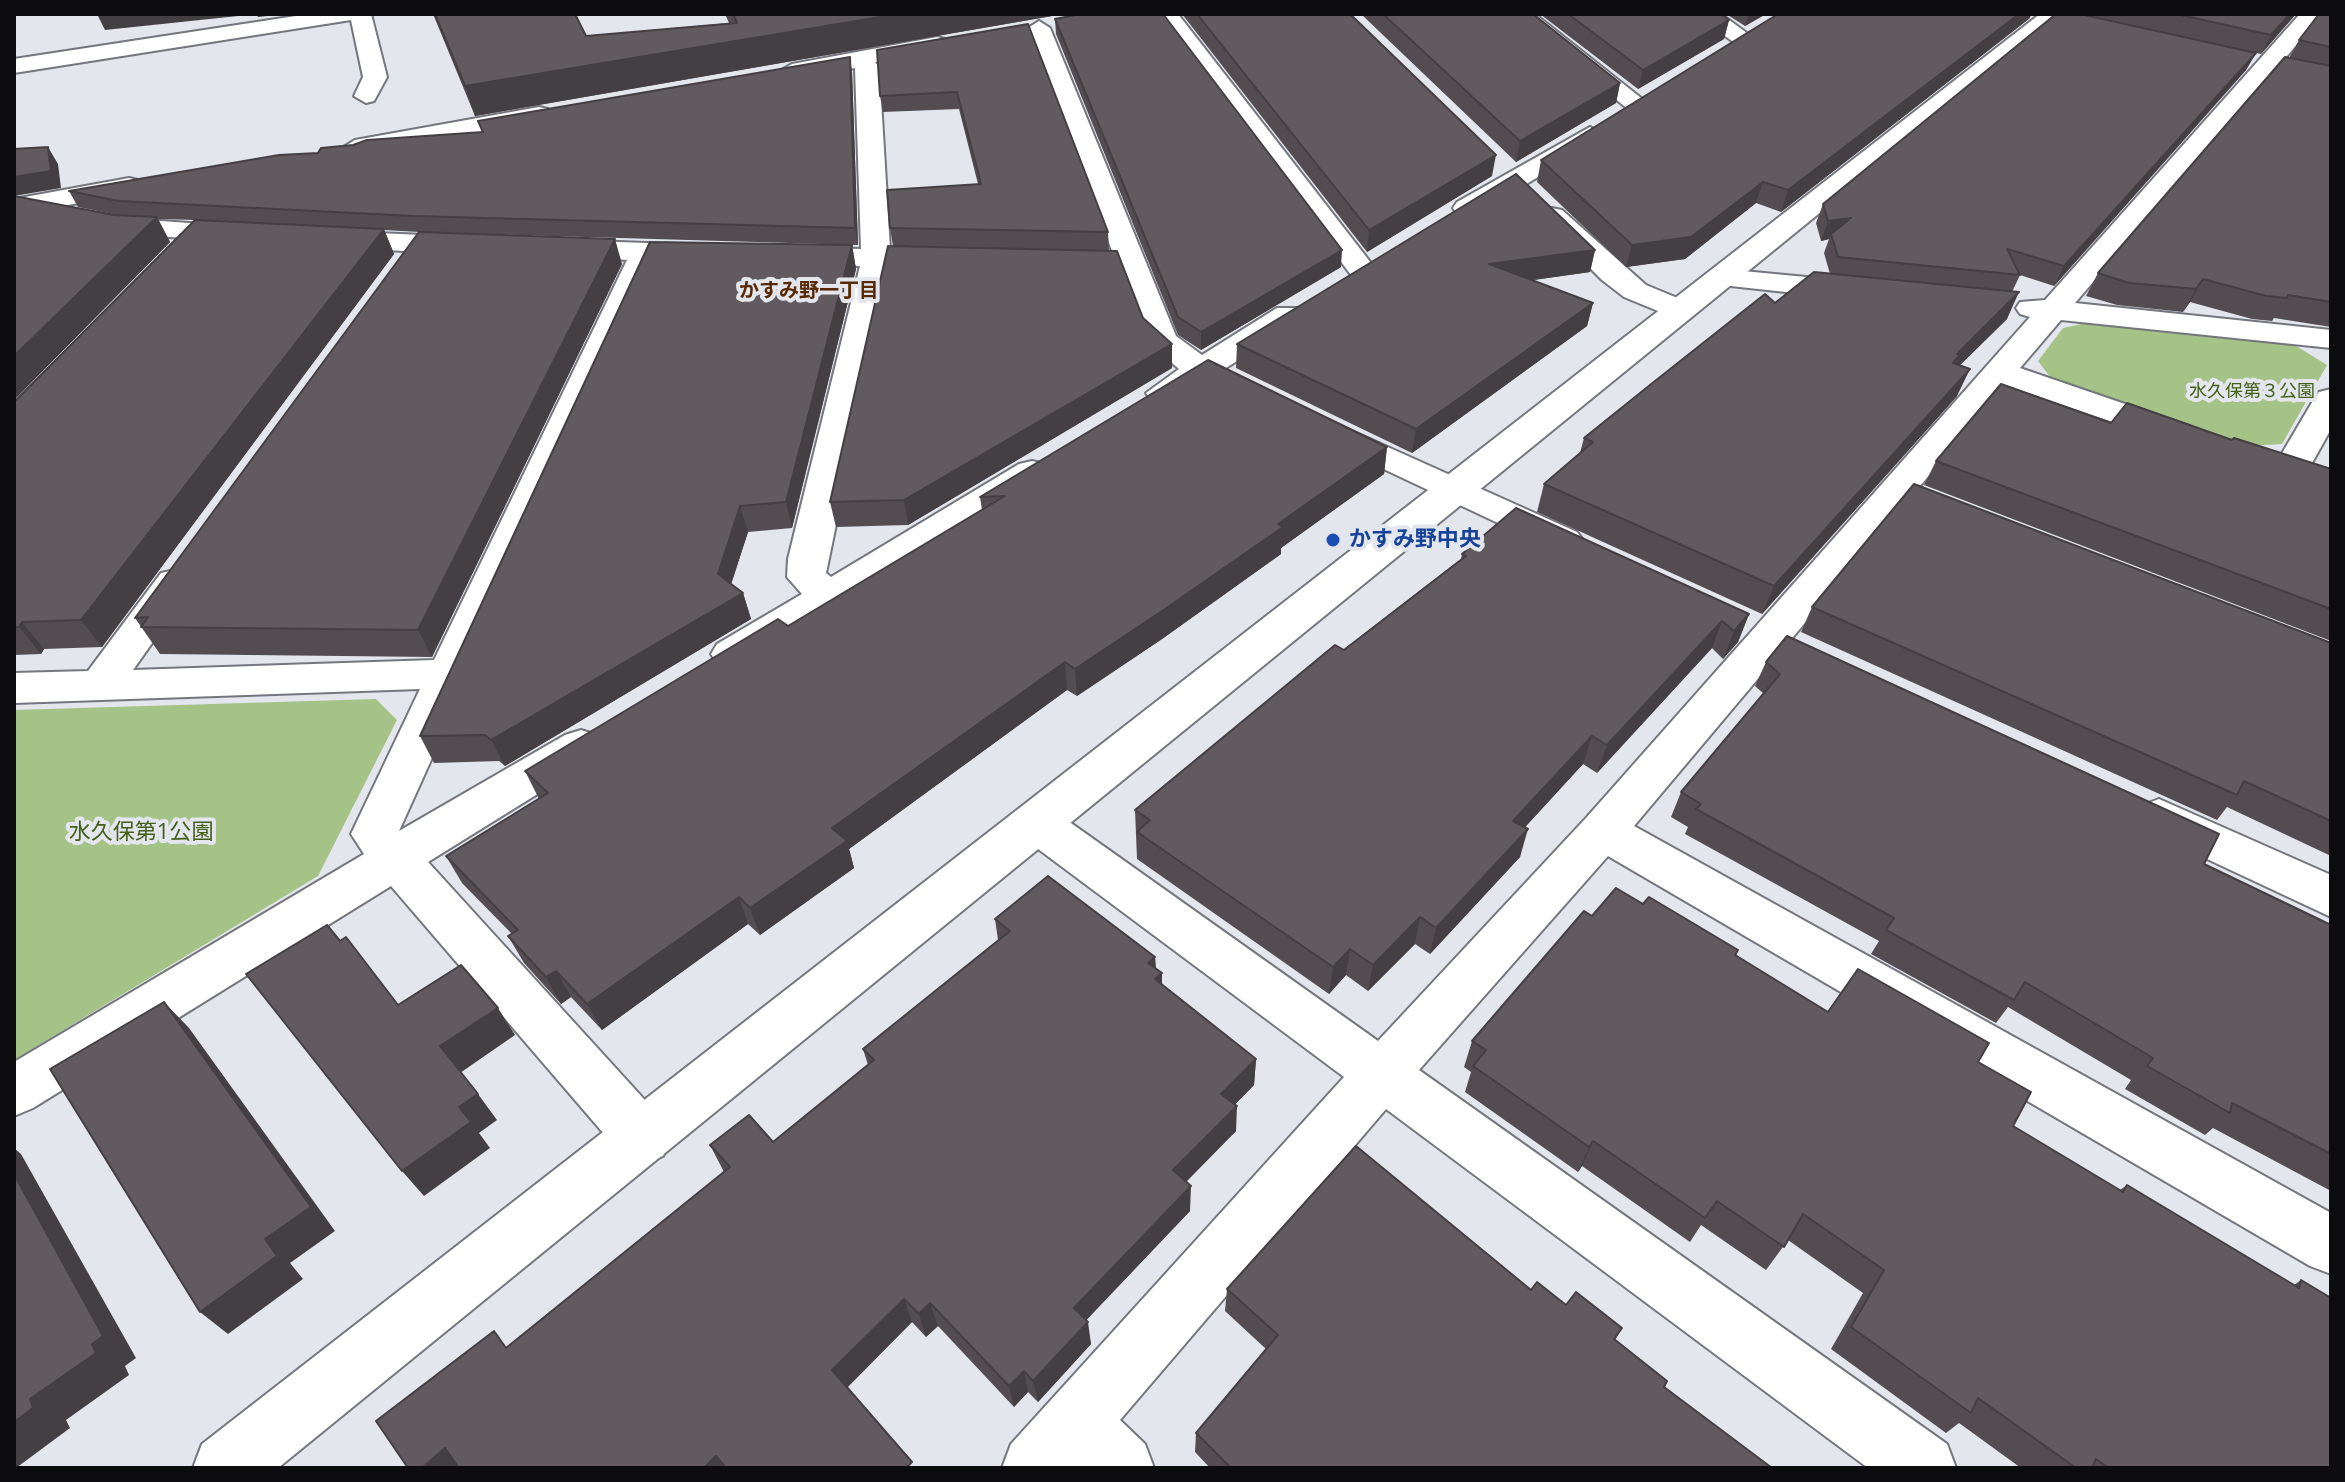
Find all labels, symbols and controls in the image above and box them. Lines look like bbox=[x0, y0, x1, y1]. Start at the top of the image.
district label: かすみ野一丁目 bbox=[739, 279, 879, 303]
park label: 水久保第３公園 bbox=[2189, 381, 2315, 403]
place label: かすみ野中央 bbox=[1349, 527, 1481, 553]
marker: かすみ野中央 bbox=[1324, 531, 1342, 549]
park label: 水久保第1公園 bbox=[69, 820, 213, 846]

